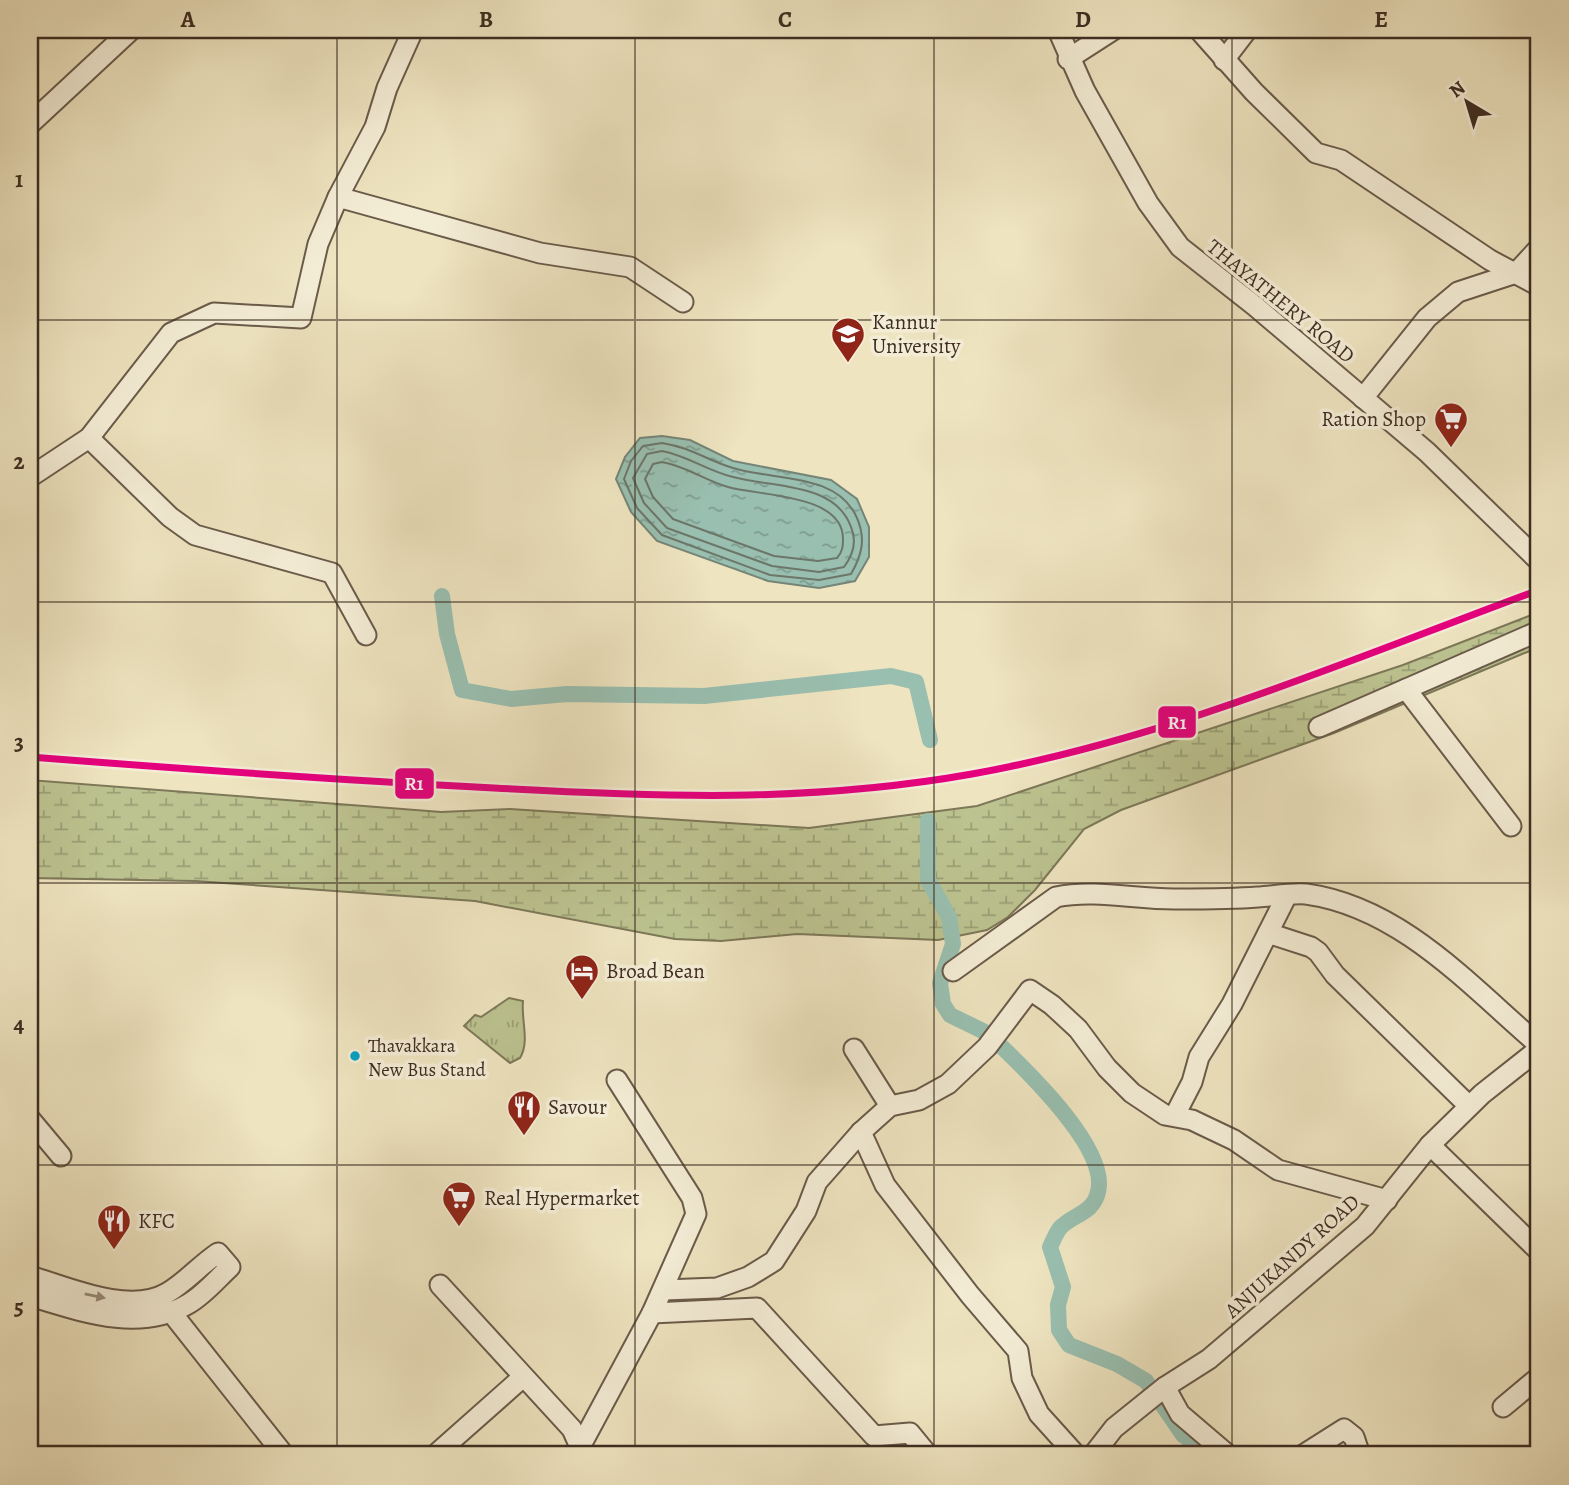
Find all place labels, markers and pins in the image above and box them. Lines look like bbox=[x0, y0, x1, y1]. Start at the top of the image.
place label: Kannur University bbox=[872, 308, 961, 360]
school or university icon: Kannur University bbox=[829, 315, 867, 364]
supermarket icon: Ration Shop bbox=[1432, 400, 1470, 449]
place label: Ration Shop bbox=[1321, 405, 1426, 433]
hotel icon: Broad Bean bbox=[563, 952, 601, 1001]
place label: Broad Bean bbox=[606, 957, 705, 985]
place label: Thavakkara New Bus Stand bbox=[368, 1033, 487, 1083]
marker: Thavakkara New Bus Stand bbox=[348, 1049, 362, 1063]
restaurant icon: Savour bbox=[505, 1088, 543, 1137]
place label: Savour bbox=[548, 1093, 607, 1121]
supermarket icon: Real Hypermarket bbox=[440, 1179, 478, 1228]
place label: Real Hypermarket bbox=[484, 1184, 640, 1212]
restaurant icon: KFC bbox=[95, 1202, 133, 1251]
place label: KFC bbox=[138, 1207, 175, 1235]

